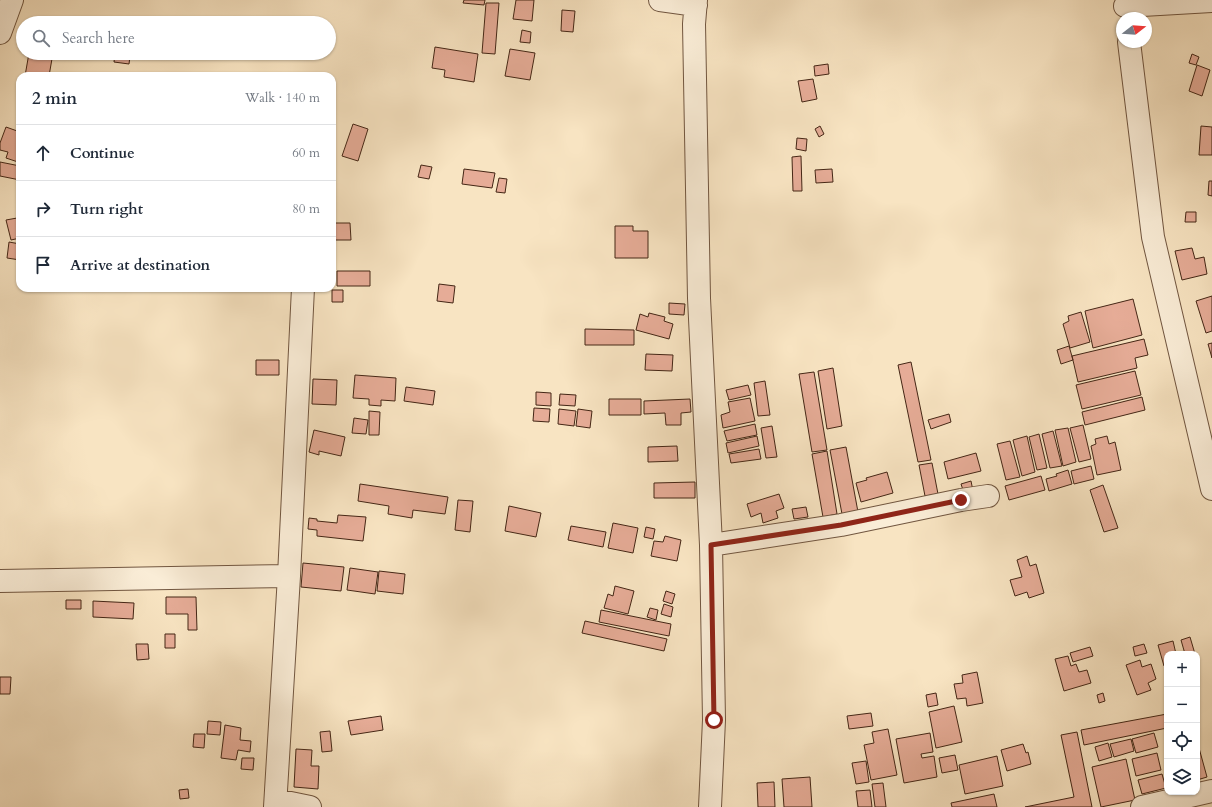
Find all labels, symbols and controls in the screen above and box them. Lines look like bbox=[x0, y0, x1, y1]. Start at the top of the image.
north arrow bbox=[1116, 12, 1152, 48]
search box bbox=[16, 16, 336, 60]
icon: search bbox=[30, 27, 52, 49]
text: Search here bbox=[62, 28, 135, 48]
text: 2 min bbox=[32, 87, 77, 110]
text: Walk · 140 m bbox=[245, 89, 320, 107]
icon: ahead bbox=[32, 142, 54, 164]
text: Continue bbox=[70, 143, 135, 163]
text: 60 m bbox=[292, 144, 320, 162]
icon: right bbox=[32, 198, 54, 220]
text: Turn right bbox=[70, 199, 143, 219]
text: 80 m bbox=[292, 200, 320, 218]
icon: arrive bbox=[32, 254, 54, 276]
text: Arrive at destination bbox=[70, 255, 210, 275]
route end bbox=[952, 491, 970, 509]
map controls bbox=[1164, 651, 1200, 795]
button: + bbox=[1164, 651, 1200, 687]
button: − bbox=[1164, 687, 1200, 723]
route start bbox=[705, 711, 723, 729]
button: locate bbox=[1164, 723, 1200, 759]
button: layers bbox=[1164, 759, 1200, 795]

